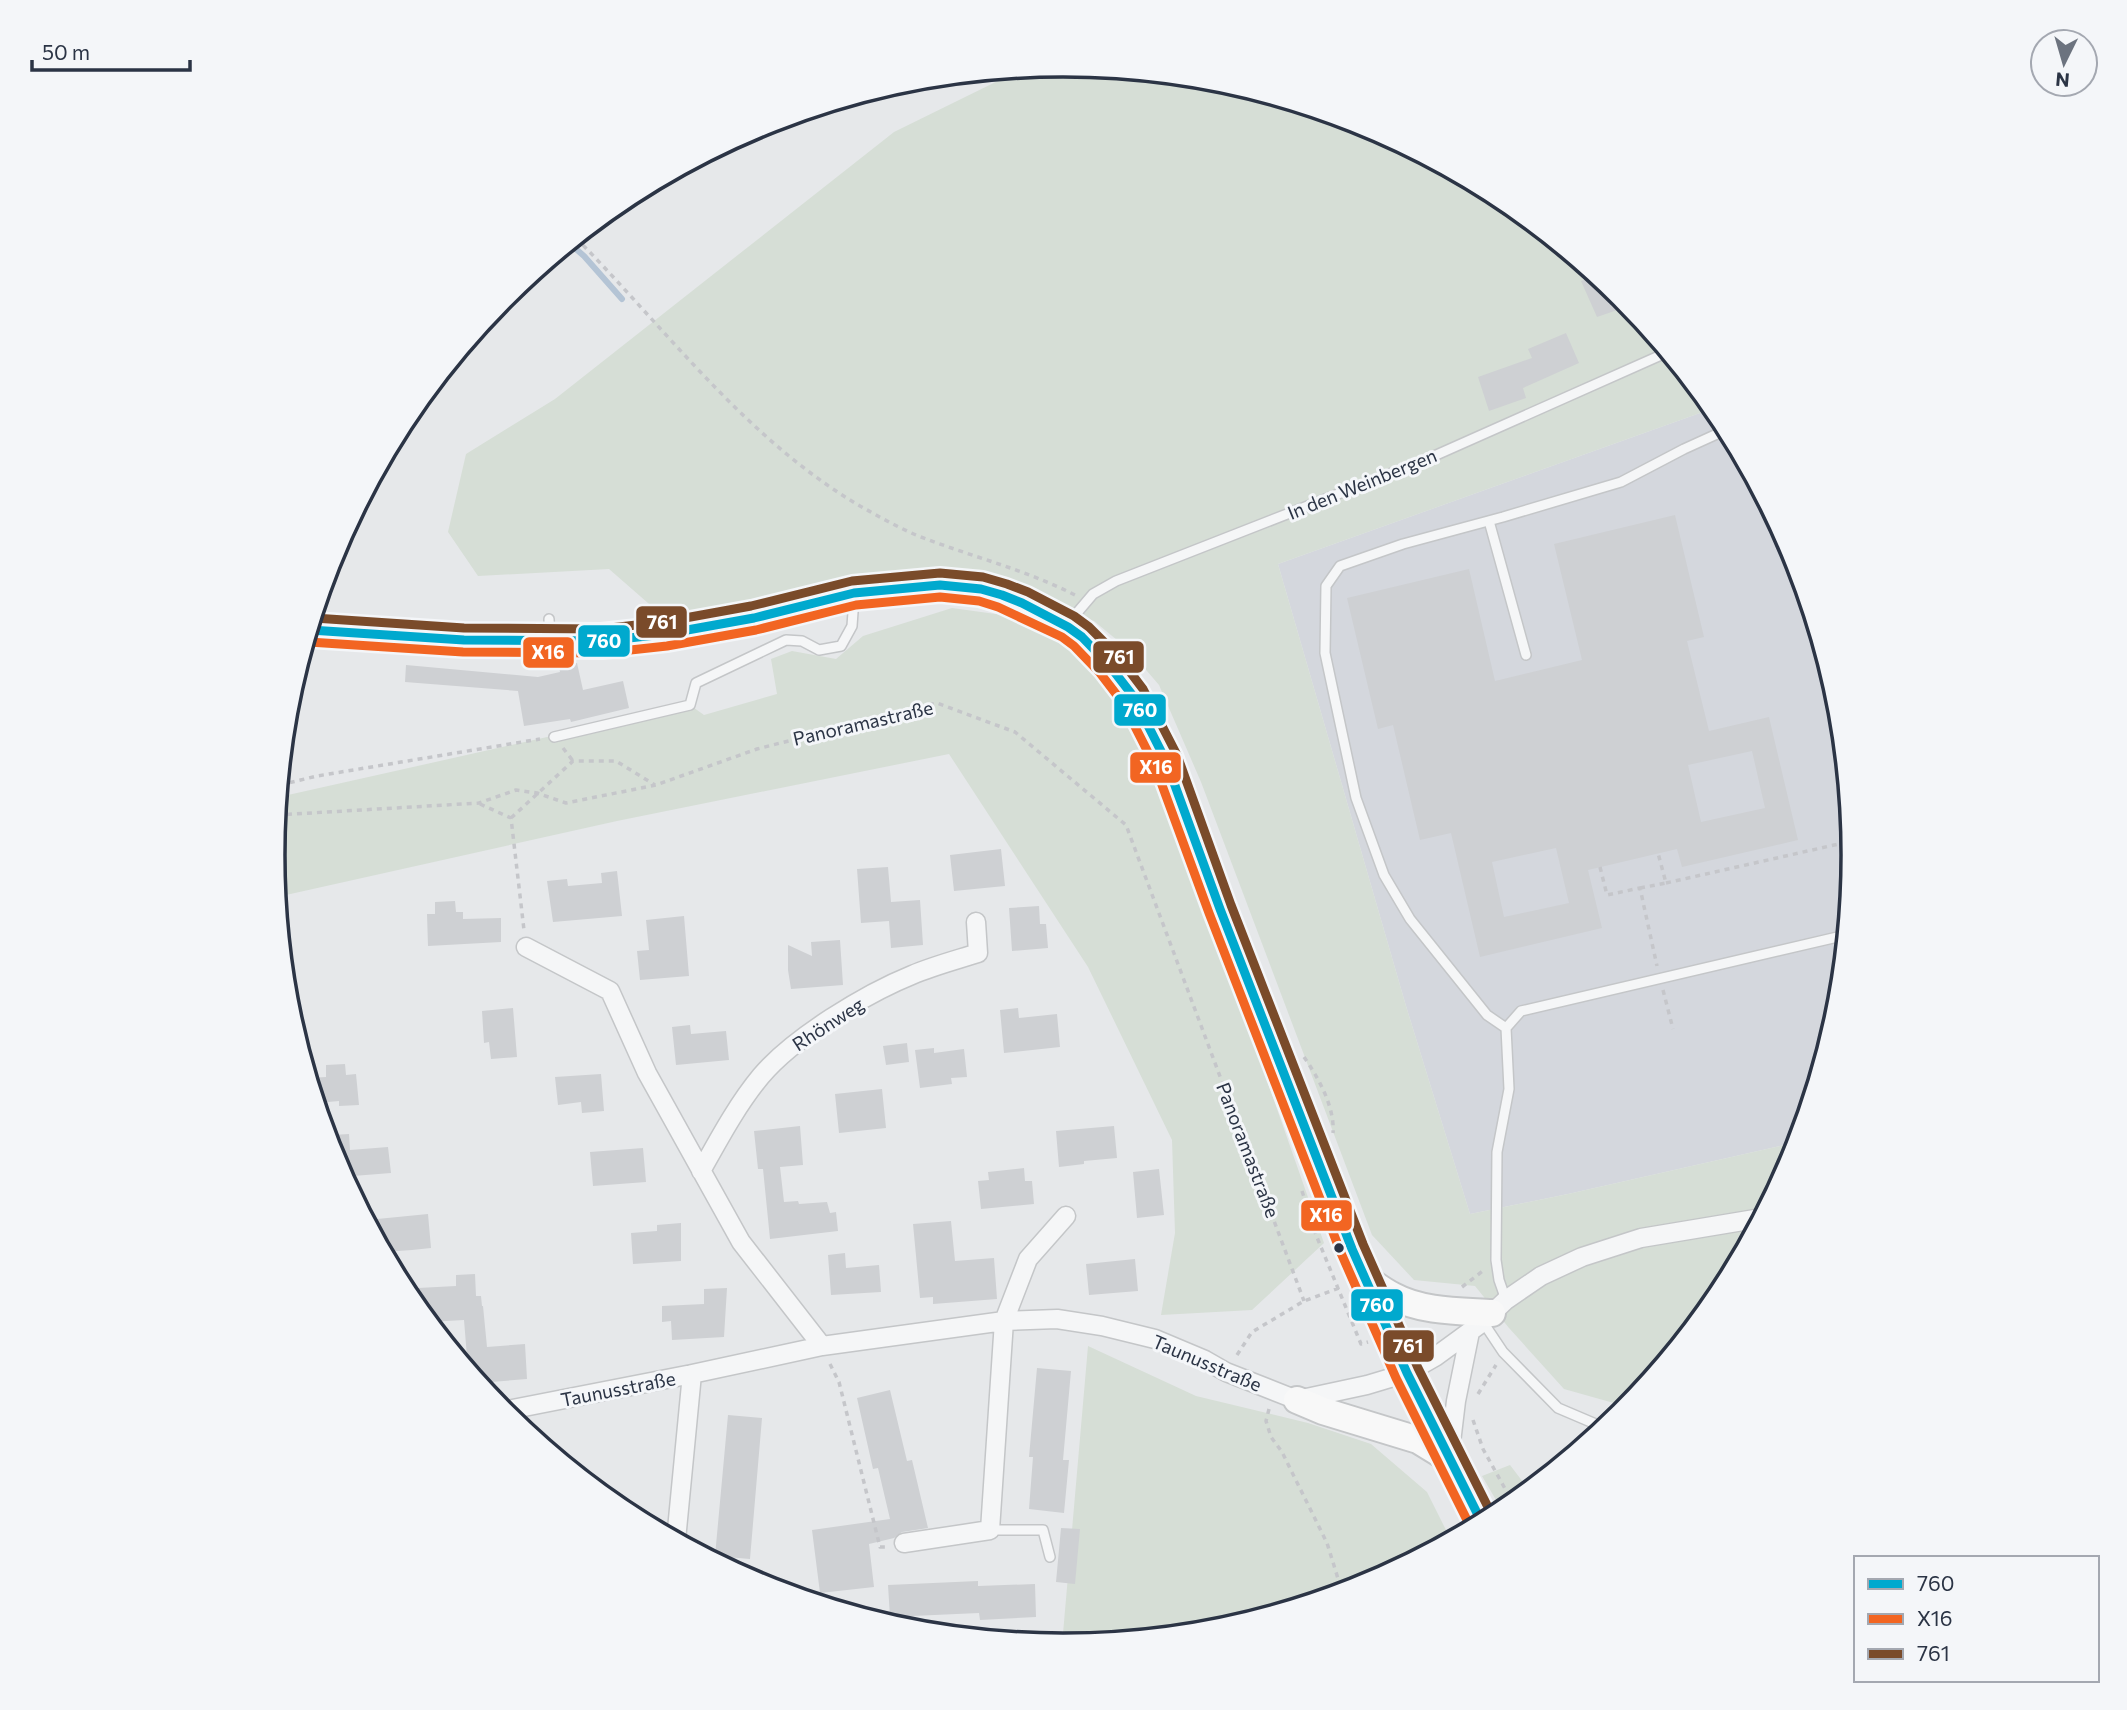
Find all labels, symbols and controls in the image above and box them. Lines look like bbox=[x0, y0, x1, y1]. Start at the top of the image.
scale bar bbox=[32, 28, 189, 72]
north arrow bbox=[2029, 28, 2099, 98]
text: 50 m bbox=[42, 39, 90, 64]
text: N bbox=[2054, 68, 2071, 93]
street label: In den Weinbergen bbox=[1284, 443, 1440, 524]
line badge: 761 bbox=[635, 605, 688, 639]
text: 761 bbox=[647, 610, 677, 633]
line badge: 760 bbox=[577, 624, 631, 658]
text: 760 bbox=[587, 629, 621, 652]
line badge: X16 bbox=[522, 636, 575, 669]
text: X16 bbox=[531, 640, 565, 663]
line badge: 761 bbox=[1092, 640, 1145, 674]
text: 761 bbox=[1104, 645, 1134, 668]
line badge: 760 bbox=[1113, 693, 1167, 727]
street label: Panoramastraße bbox=[791, 695, 935, 750]
text: 760 bbox=[1123, 698, 1157, 721]
line badge: X16 bbox=[1129, 751, 1182, 784]
text: X16 bbox=[1139, 755, 1173, 778]
street label: Rhönweg bbox=[788, 992, 868, 1055]
street label: Panoramastraße bbox=[1212, 1079, 1285, 1221]
line badge: X16 bbox=[1300, 1199, 1353, 1232]
text: X16 bbox=[1309, 1203, 1343, 1226]
unlabelled marker bbox=[1332, 1241, 1346, 1255]
line badge: 760 bbox=[1350, 1288, 1404, 1322]
text: 760 bbox=[1360, 1293, 1394, 1316]
street label: Taunusstraße bbox=[1149, 1329, 1265, 1396]
line badge: 761 bbox=[1382, 1329, 1435, 1363]
text: 761 bbox=[1393, 1334, 1423, 1357]
street label: Taunusstraße bbox=[559, 1366, 677, 1411]
legend bbox=[1854, 1556, 2099, 1682]
text: 760 bbox=[1917, 1570, 1954, 1595]
text: X16 bbox=[1917, 1605, 1953, 1630]
text: 761 bbox=[1917, 1640, 1950, 1665]

